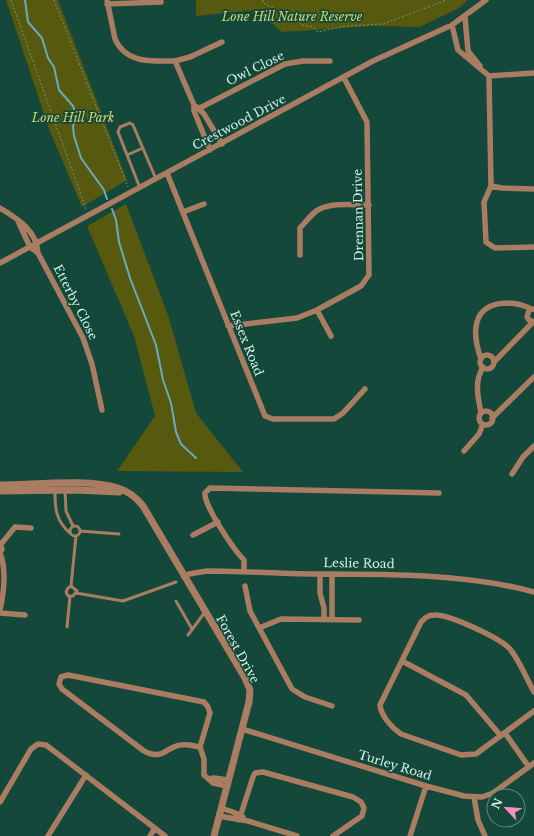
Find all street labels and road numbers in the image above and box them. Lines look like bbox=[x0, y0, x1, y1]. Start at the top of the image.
street label: Owl Close bbox=[224, 48, 286, 88]
street label: Crestwood Drive bbox=[190, 91, 288, 153]
street label: Drennan Drive bbox=[350, 169, 366, 261]
street label: Etterby Close bbox=[51, 262, 101, 342]
street label: Essex Road bbox=[227, 308, 267, 378]
street label: Leslie Road bbox=[323, 555, 395, 571]
street label: Forest Drive bbox=[213, 612, 263, 686]
street label: Turley Road bbox=[356, 747, 434, 783]

